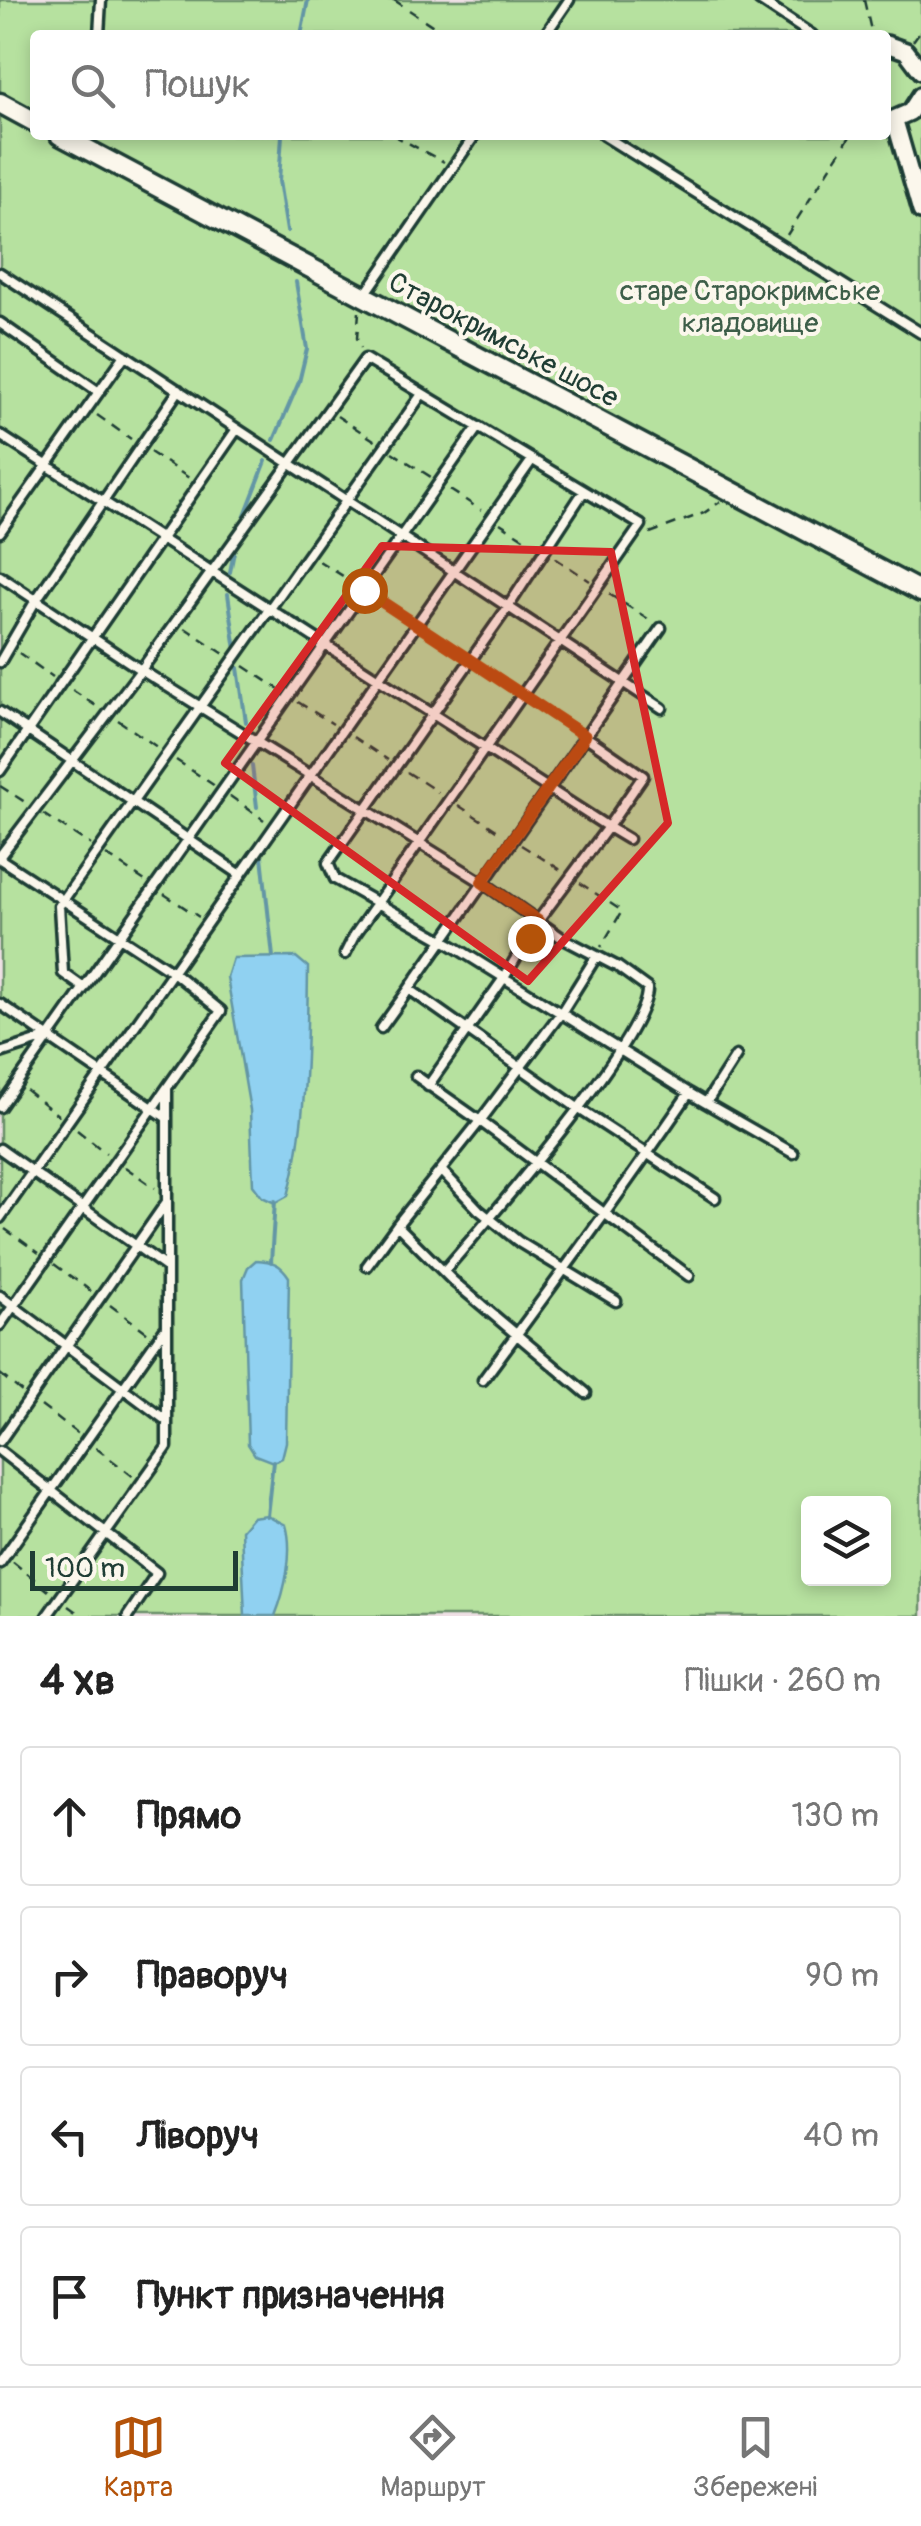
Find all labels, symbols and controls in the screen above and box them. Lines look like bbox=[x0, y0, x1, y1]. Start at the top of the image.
search box bbox=[30, 30, 891, 140]
icon: search bbox=[65, 58, 120, 113]
text: Пошук bbox=[145, 61, 251, 109]
street label: Старокримське шосе bbox=[382, 265, 624, 416]
park label: старе Старокримське кладовище bbox=[620, 274, 880, 341]
route start bbox=[342, 568, 388, 614]
route end bbox=[508, 916, 554, 962]
map controls bbox=[801, 1496, 891, 1586]
button: layers bbox=[801, 1496, 891, 1586]
scale bar bbox=[30, 1546, 238, 1590]
text: 100 m bbox=[45, 1551, 125, 1586]
text: 4 хв bbox=[40, 1655, 115, 1707]
text: Пішки · 260 m bbox=[685, 1661, 881, 1701]
icon: ahead bbox=[42, 1789, 97, 1844]
text: Прямо bbox=[137, 1792, 241, 1840]
text: 130 m bbox=[791, 1796, 879, 1836]
icon: right bbox=[42, 1949, 97, 2004]
text: Праворуч bbox=[137, 1952, 288, 2000]
text: 90 m bbox=[805, 1956, 879, 1996]
icon: left bbox=[42, 2109, 97, 2164]
text: Ліворуч bbox=[137, 2112, 259, 2160]
text: 40 m bbox=[803, 2116, 879, 2156]
icon: arrive bbox=[42, 2269, 97, 2324]
text: Пункт призначення bbox=[137, 2272, 445, 2320]
tab: Карта bbox=[104, 2410, 173, 2505]
tab: Маршрут bbox=[380, 2410, 486, 2505]
tab: Збережені bbox=[693, 2410, 817, 2505]

